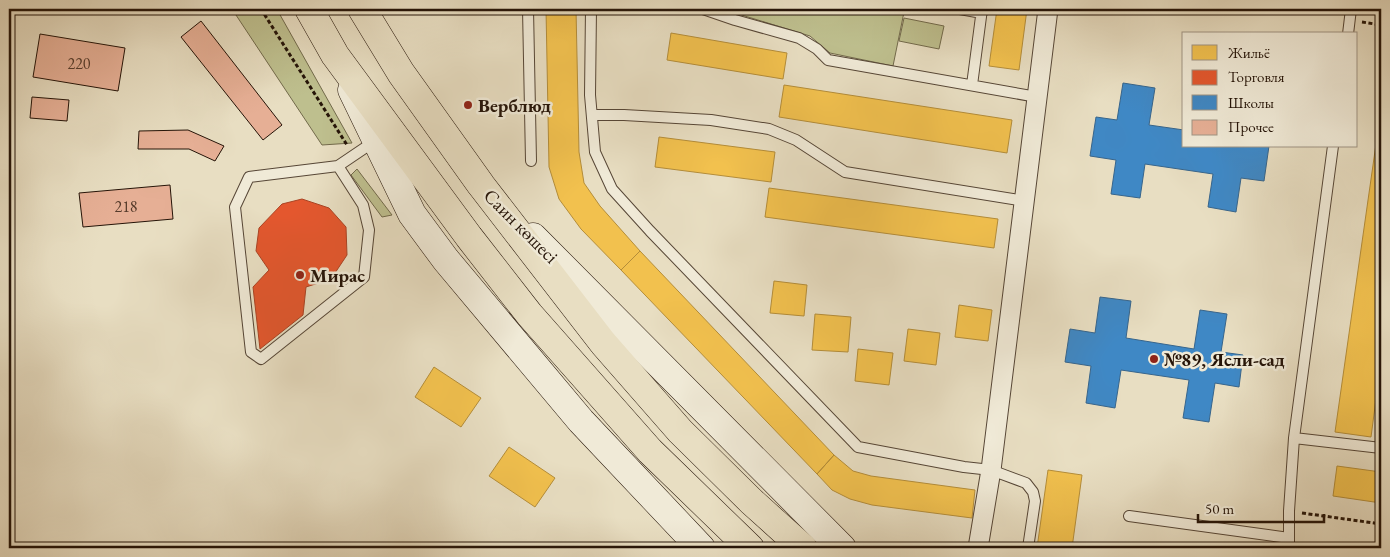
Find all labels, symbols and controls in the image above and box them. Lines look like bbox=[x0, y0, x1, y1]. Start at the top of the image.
legend bbox=[1182, 32, 1358, 148]
text: Жильё bbox=[1227, 43, 1270, 62]
house number: 220 bbox=[67, 53, 91, 74]
text: Торговля bbox=[1228, 67, 1285, 86]
place label: Верблюд bbox=[478, 93, 551, 118]
text: Школы bbox=[1228, 93, 1274, 112]
marker: Верблюд bbox=[462, 99, 474, 111]
text: Прочее bbox=[1228, 117, 1274, 136]
street label: Саин көшесі bbox=[478, 183, 564, 269]
house number: 218 bbox=[114, 196, 138, 217]
place label: Мирас bbox=[310, 263, 365, 288]
marker: Мирас bbox=[294, 269, 306, 281]
place label: №89, Ясли-сад bbox=[1164, 347, 1285, 372]
marker: №89, Ясли-сад bbox=[1148, 353, 1160, 365]
scale bar bbox=[1198, 492, 1324, 524]
text: 50 m bbox=[1205, 499, 1234, 518]

